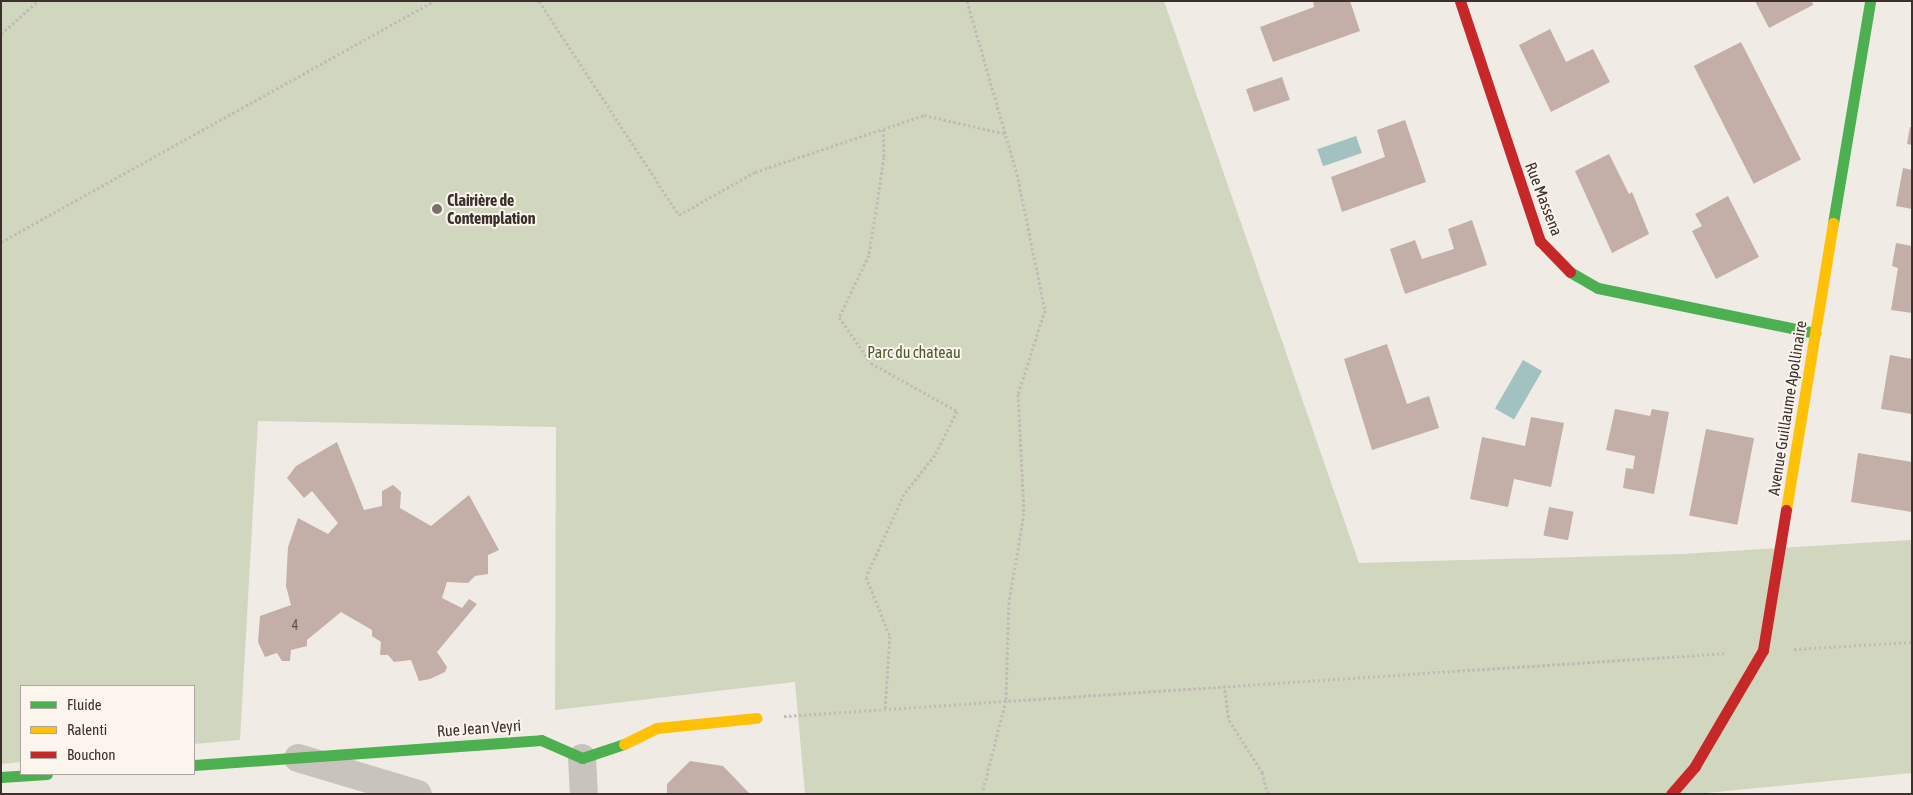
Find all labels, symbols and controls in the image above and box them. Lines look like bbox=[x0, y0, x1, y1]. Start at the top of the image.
street label: Rue Massena bbox=[1521, 160, 1567, 238]
place label: Clairière de Contemplation bbox=[447, 190, 536, 228]
marker: Clairière de Contemplation bbox=[431, 203, 443, 215]
street label: Avenue Guillaume Apollinaire bbox=[1764, 319, 1810, 497]
park label: Parc du chateau bbox=[867, 342, 961, 362]
house number: 4 bbox=[292, 617, 298, 633]
legend bbox=[20, 685, 195, 775]
text: Fluide bbox=[67, 696, 102, 713]
street label: Rue Jean Veyri bbox=[436, 715, 522, 741]
text: Ralenti bbox=[67, 721, 107, 738]
text: Bouchon bbox=[67, 746, 116, 763]

